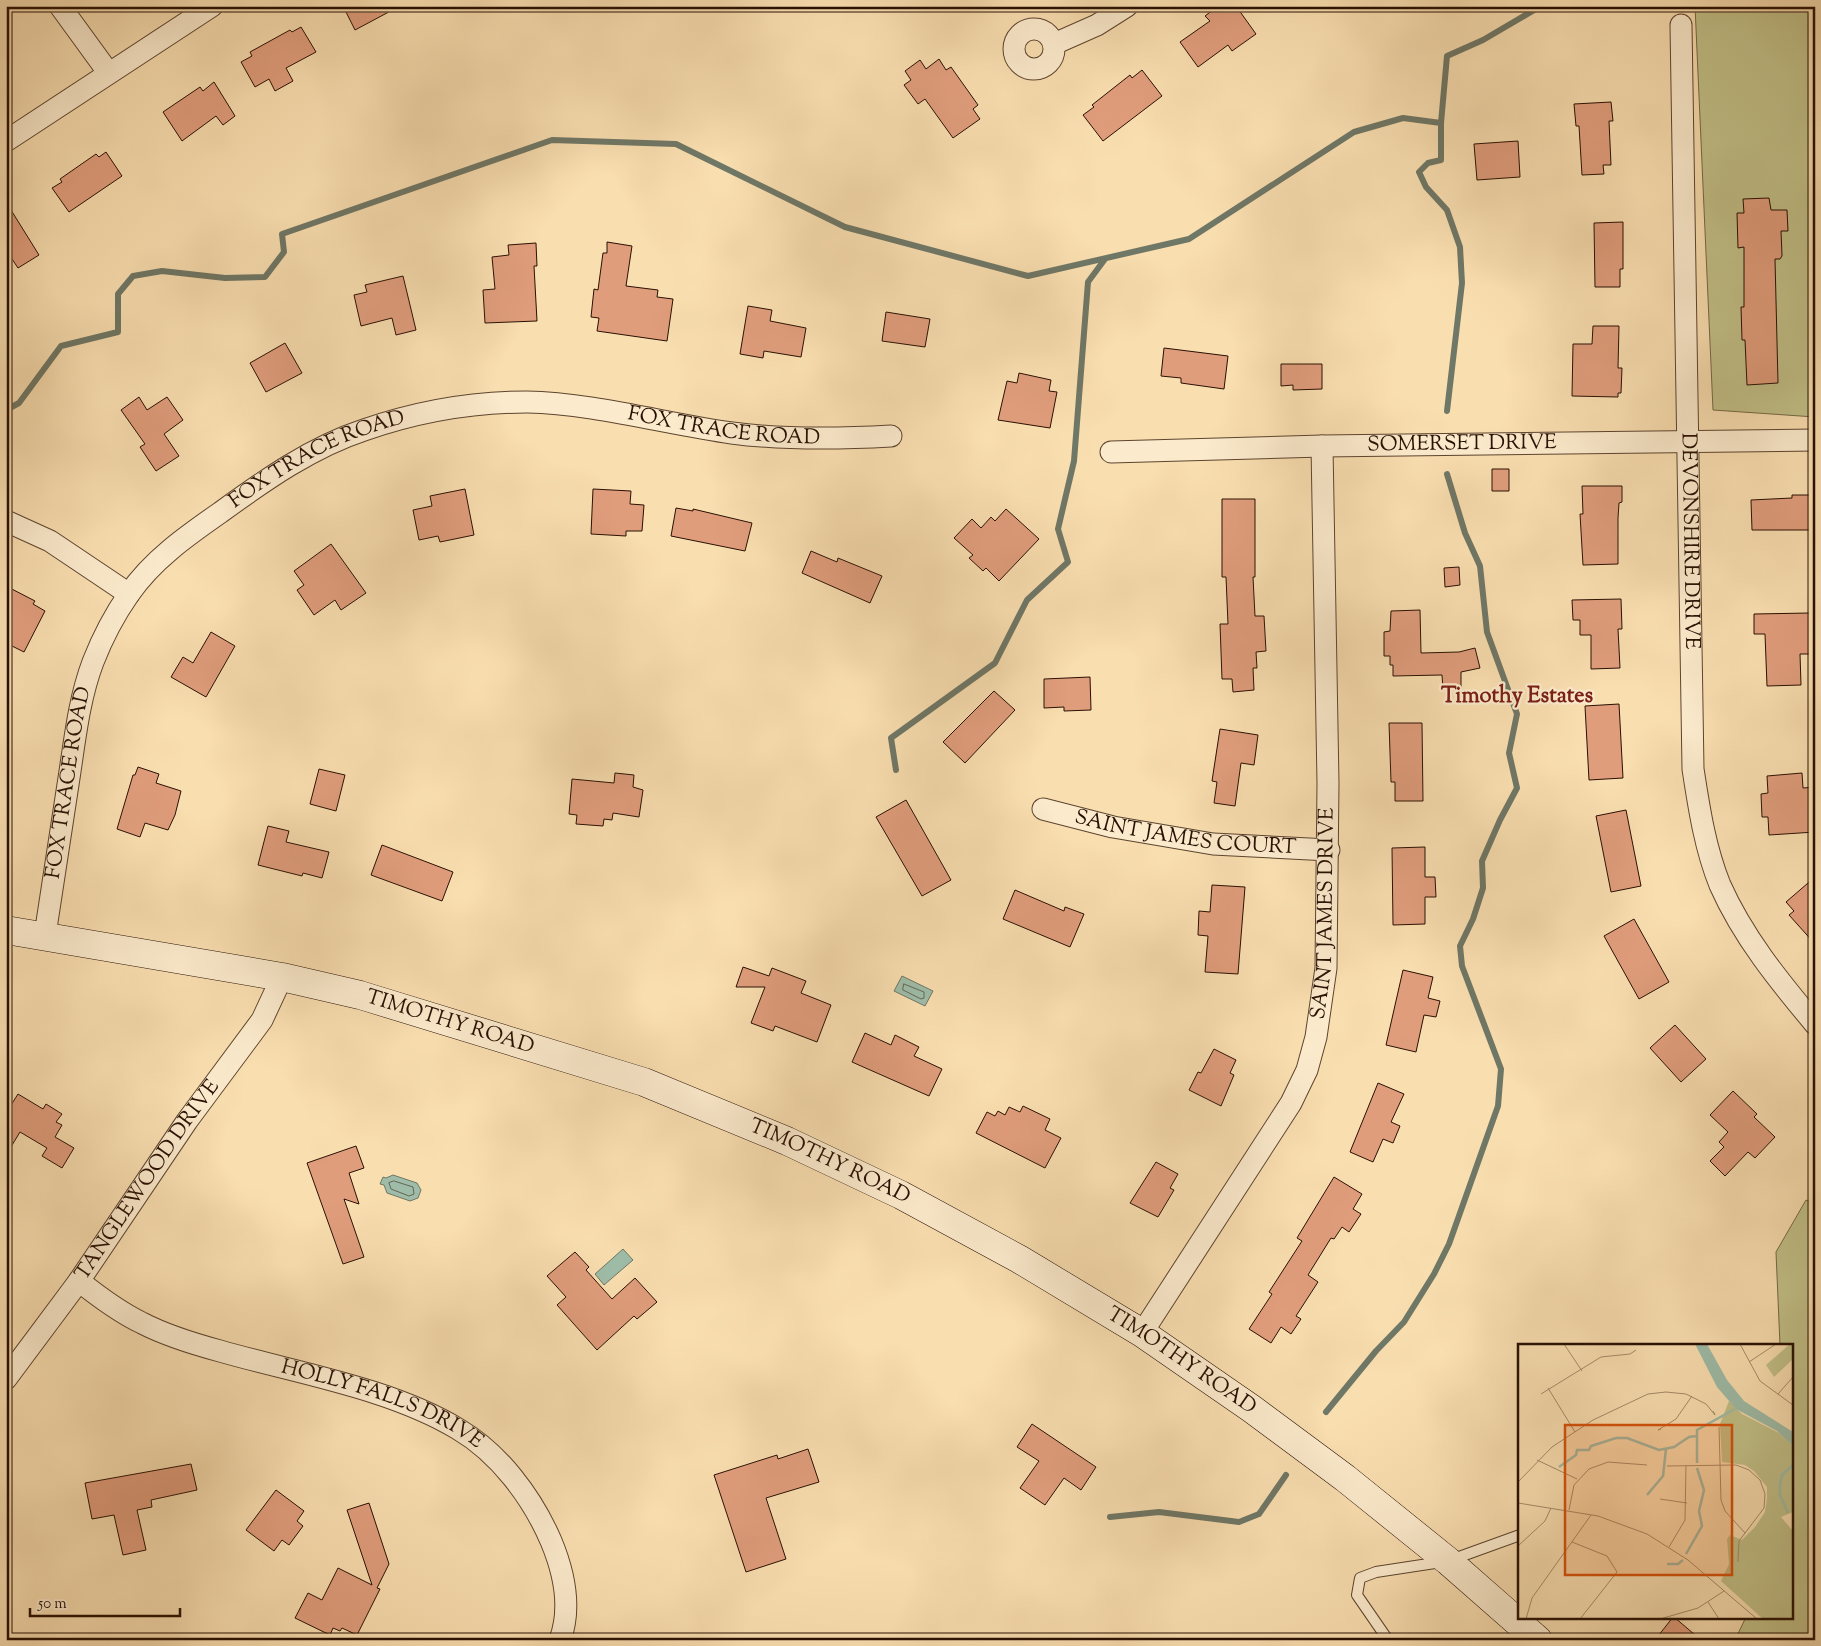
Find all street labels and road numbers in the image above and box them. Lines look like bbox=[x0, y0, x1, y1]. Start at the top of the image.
street label: FOX TRACE ROAD bbox=[625, 399, 820, 453]
street label: FOX TRACE ROAD bbox=[223, 403, 408, 516]
street label: SOMERSET DRIVE bbox=[1367, 428, 1557, 460]
street label: DEVONSHIRE DRIVE bbox=[1673, 432, 1706, 650]
street label: FOX TRACE ROAD bbox=[39, 684, 99, 881]
street label: SAINT JAMES COURT bbox=[1071, 803, 1297, 863]
street label: SAINT JAMES DRIVE bbox=[1304, 807, 1343, 1021]
street label: TIMOTHY ROAD bbox=[362, 983, 538, 1062]
street label: TANGLEWOOD DRIVE bbox=[68, 1074, 228, 1287]
street label: TIMOTHY ROAD bbox=[744, 1112, 915, 1212]
street label: TIMOTHY ROAD bbox=[1101, 1300, 1262, 1422]
street label: HOLLY FALLS DRIVE bbox=[278, 1353, 490, 1457]

